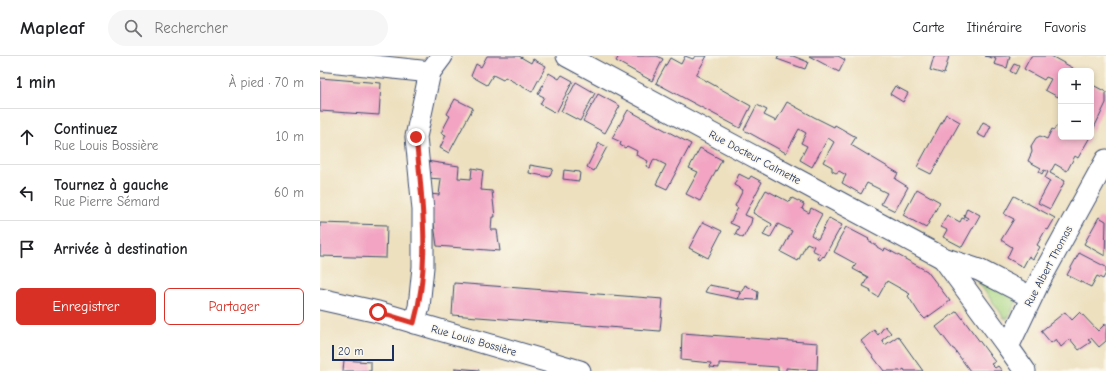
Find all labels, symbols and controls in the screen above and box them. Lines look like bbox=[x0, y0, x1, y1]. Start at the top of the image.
search box bbox=[108, 10, 388, 46]
text: Mapleaf bbox=[20, 17, 84, 39]
icon: search bbox=[122, 17, 144, 39]
text: Rechercher bbox=[154, 19, 228, 37]
text: Carte bbox=[913, 19, 945, 36]
text: Itinéraire bbox=[967, 19, 1022, 36]
text: Favoris bbox=[1044, 19, 1086, 36]
map controls bbox=[1058, 68, 1094, 140]
button: + bbox=[1058, 68, 1094, 104]
text: 1 min bbox=[16, 73, 56, 92]
text: À pied · 70 m bbox=[229, 75, 304, 90]
button: − bbox=[1058, 104, 1094, 140]
text: Continuez bbox=[54, 120, 117, 138]
icon: ahead bbox=[16, 126, 38, 148]
route end bbox=[407, 128, 425, 146]
street label: Rue Docteur Calmette bbox=[707, 128, 803, 187]
text: 10 m bbox=[276, 129, 304, 144]
text: Rue Louis Bossière bbox=[54, 138, 158, 153]
text: Tournez à gauche bbox=[54, 176, 168, 194]
icon: left bbox=[16, 182, 38, 204]
text: 60 m bbox=[274, 185, 304, 200]
text: Rue Pierre Sémard bbox=[54, 194, 160, 209]
street label: Rue Albert Thomas bbox=[1022, 223, 1075, 309]
icon: arrive bbox=[16, 238, 38, 260]
text: Arrivée à destination bbox=[54, 240, 188, 258]
button: Enregistrer bbox=[16, 288, 156, 325]
button: Partager bbox=[164, 288, 304, 325]
route start bbox=[369, 303, 387, 321]
street label: Rue Louis Bossière bbox=[430, 322, 519, 359]
scale bar bbox=[332, 343, 394, 362]
text: 20 m bbox=[338, 345, 363, 358]

